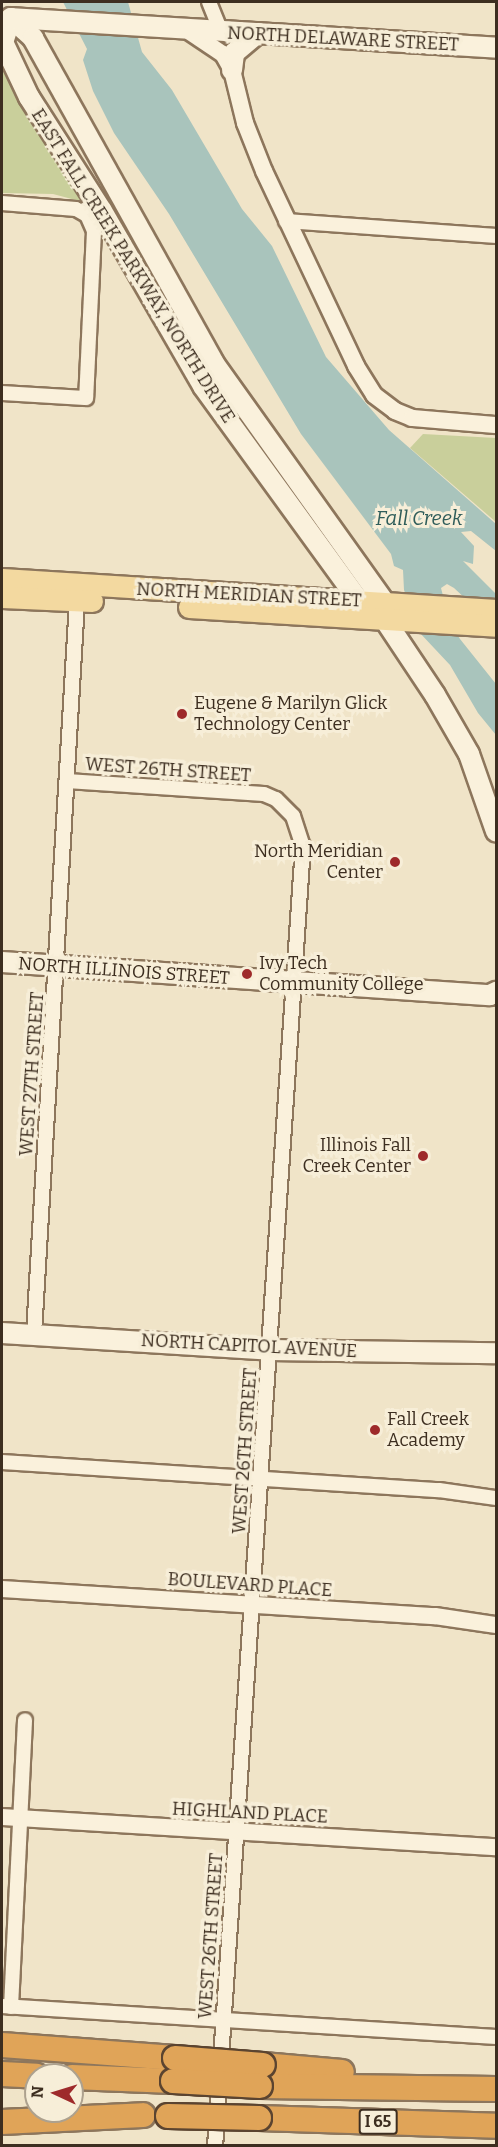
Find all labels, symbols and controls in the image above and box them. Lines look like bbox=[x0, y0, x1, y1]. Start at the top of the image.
street label: NORTH DELAWARE STREET bbox=[227, 22, 459, 56]
street label: EAST FALL CREEK PARKWAY, NORTH DRIVE bbox=[27, 105, 239, 427]
water label: Fall Creek bbox=[375, 506, 463, 530]
street label: NORTH MERIDIAN STREET bbox=[136, 578, 362, 612]
place label: Eugene & Marilyn Glick Technology Center bbox=[194, 693, 387, 736]
marker: Eugene & Marilyn Glick Technology Center bbox=[175, 707, 189, 721]
street label: WEST 26TH STREET bbox=[84, 753, 252, 787]
place label: North Meridian Center bbox=[254, 841, 383, 884]
marker: North Meridian Center bbox=[388, 855, 402, 869]
street label: NORTH ILLINOIS STREET bbox=[17, 953, 231, 989]
place label: Ivy Tech Community College bbox=[259, 953, 424, 996]
marker: Ivy Tech Community College bbox=[240, 967, 254, 981]
street label: WEST 27TH STREET bbox=[15, 991, 49, 1157]
place label: Illinois Fall Creek Center bbox=[302, 1135, 411, 1178]
marker: Illinois Fall Creek Center bbox=[416, 1149, 430, 1163]
street label: NORTH CAPITOL AVENUE bbox=[140, 1330, 358, 1362]
street label: WEST 26TH STREET bbox=[228, 1367, 262, 1535]
place label: Fall Creek Academy bbox=[387, 1409, 469, 1452]
marker: Fall Creek Academy bbox=[368, 1423, 382, 1437]
street label: BOULEVARD PLACE bbox=[167, 1568, 333, 1602]
street label: HIGHLAND PLACE bbox=[172, 1798, 328, 1828]
street label: WEST 26TH STREET bbox=[194, 1852, 228, 2020]
north arrow bbox=[24, 2063, 84, 2123]
text: N bbox=[28, 2085, 47, 2099]
road number: I 65 bbox=[358, 2109, 398, 2135]

